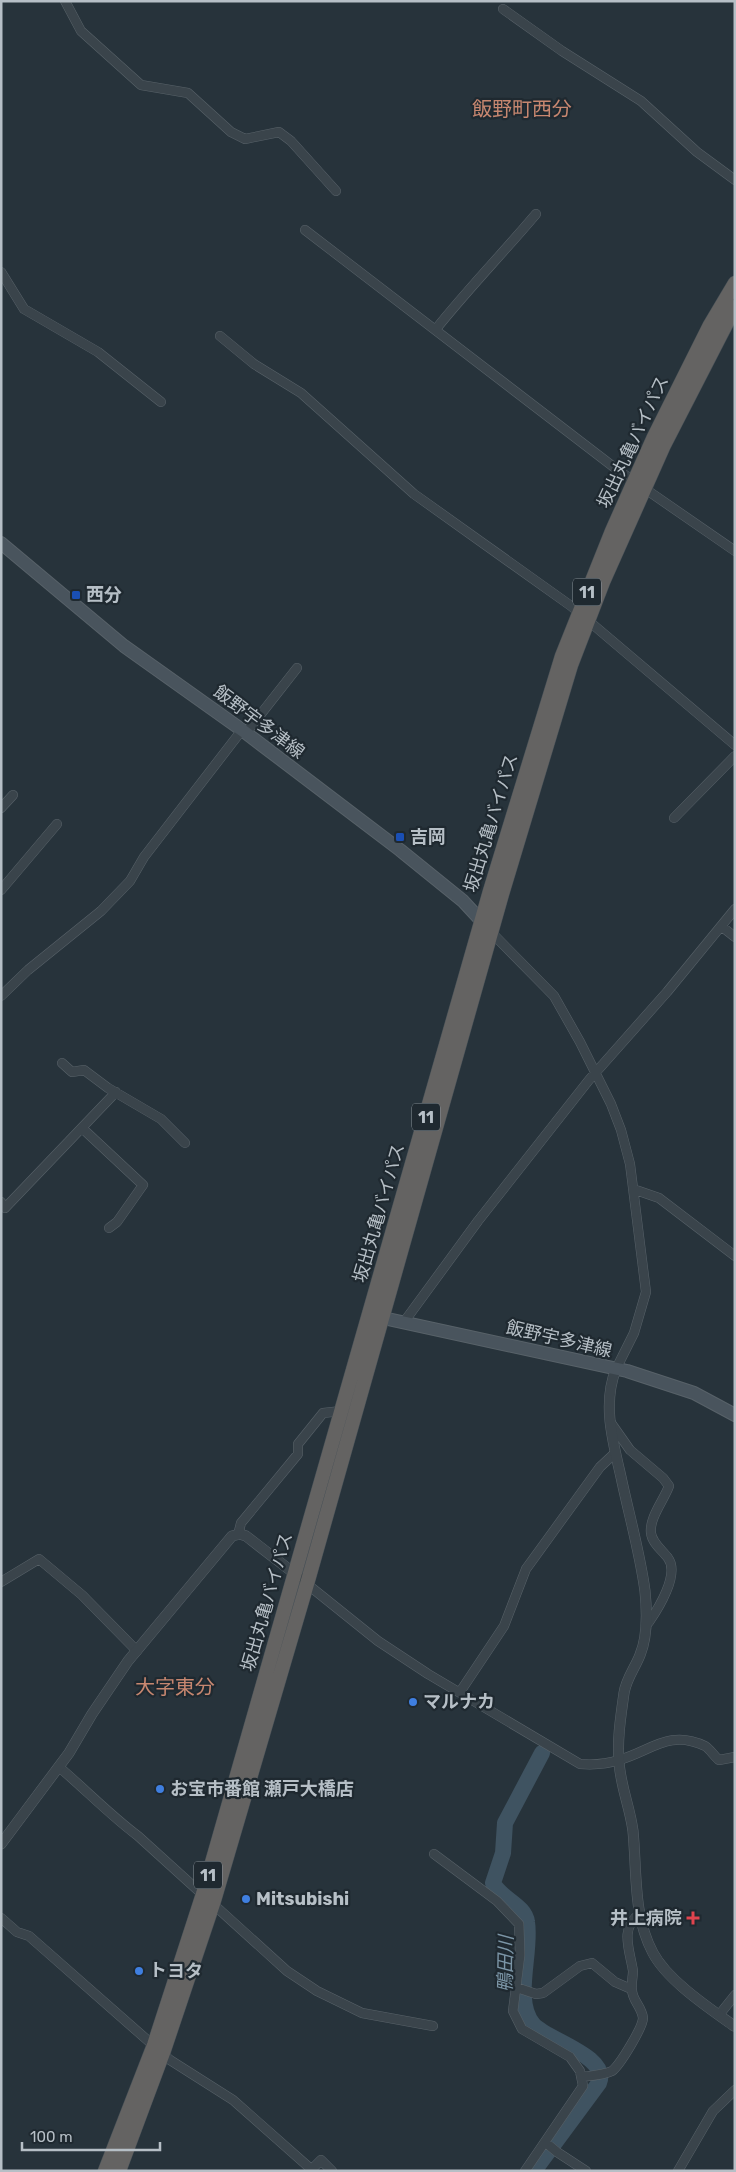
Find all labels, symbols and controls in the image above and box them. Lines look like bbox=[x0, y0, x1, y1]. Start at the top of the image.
district label: 飯野町西分 bbox=[472, 97, 572, 121]
street label: 坂出丸亀バイパス bbox=[593, 372, 673, 512]
road number: 11 bbox=[573, 578, 601, 606]
place label: 西分 bbox=[86, 584, 122, 606]
marker: 西分 bbox=[70, 589, 82, 601]
street label: 飯野宇多津線 bbox=[209, 681, 309, 763]
street label: 坂出丸亀バイパス bbox=[459, 751, 523, 895]
place label: 吉岡 bbox=[410, 826, 446, 848]
marker: 吉岡 bbox=[394, 831, 406, 843]
road number: 11 bbox=[412, 1104, 440, 1130]
street label: 坂出丸亀バイパス bbox=[349, 1141, 409, 1285]
street label: 飯野宇多津線 bbox=[504, 1316, 614, 1362]
street label: 坂出丸亀バイパス bbox=[237, 1530, 297, 1674]
district label: 大字東分 bbox=[135, 1675, 215, 1699]
place label: マルナカ bbox=[423, 1691, 495, 1713]
marker: マルナカ bbox=[407, 1696, 419, 1708]
place label: お宝市番館 瀬戸大橋店 bbox=[170, 1778, 354, 1800]
marker: お宝市番館 瀬戸大橋店 bbox=[154, 1783, 166, 1795]
road number: 11 bbox=[194, 1862, 222, 1888]
place label: Mitsubishi bbox=[256, 1888, 349, 1910]
marker: Mitsubishi bbox=[240, 1893, 252, 1905]
place label: 井上病院 bbox=[610, 1907, 682, 1929]
marker: 井上病院 bbox=[686, 1911, 700, 1925]
water label: 鴨田川 bbox=[494, 1933, 518, 1993]
place label: トヨタ bbox=[149, 1960, 203, 1982]
marker: トヨタ bbox=[133, 1965, 145, 1977]
scale bar bbox=[22, 2120, 160, 2152]
text: 100 m bbox=[30, 2128, 72, 2146]

